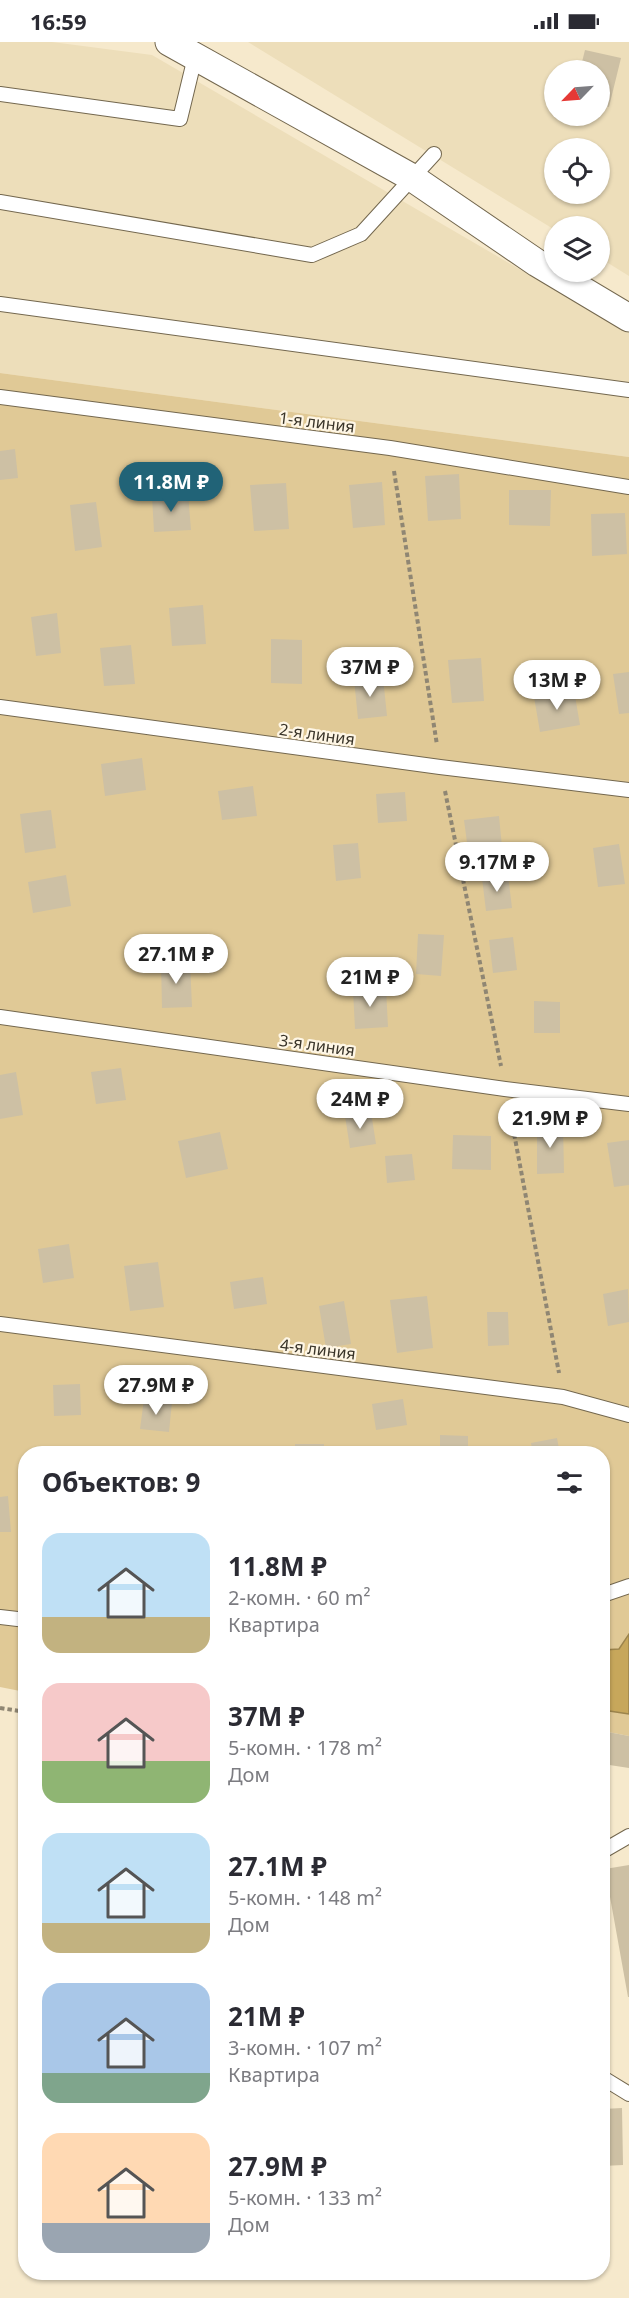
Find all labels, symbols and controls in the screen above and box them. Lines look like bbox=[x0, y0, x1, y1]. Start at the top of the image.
text: 16:59 bbox=[30, 6, 87, 36]
north arrow bbox=[544, 60, 610, 126]
map controls bbox=[544, 60, 610, 282]
button: locate bbox=[544, 138, 610, 204]
button: layers bbox=[544, 216, 610, 282]
street label: 1-я линия bbox=[278, 406, 356, 438]
pin: 11.8M ₽ bbox=[116, 462, 226, 513]
text: 11.8M ₽ bbox=[133, 468, 209, 495]
pin: 37M ₽ bbox=[328, 647, 412, 698]
text: 37M ₽ bbox=[341, 653, 399, 680]
pin: 13M ₽ bbox=[515, 660, 599, 711]
text: 13M ₽ bbox=[528, 666, 586, 693]
street label: 2-я линия bbox=[278, 718, 356, 750]
pin: 9.17M ₽ bbox=[442, 842, 552, 893]
text: 9.17M ₽ bbox=[459, 848, 535, 875]
pin: 27.1M ₽ bbox=[121, 934, 231, 985]
text: 27.1M ₽ bbox=[138, 940, 214, 967]
pin: 21M ₽ bbox=[328, 957, 412, 1008]
text: 21M ₽ bbox=[341, 963, 399, 990]
street label: 3-я линия bbox=[278, 1029, 356, 1061]
pin: 24M ₽ bbox=[318, 1079, 402, 1130]
text: 24M ₽ bbox=[331, 1085, 389, 1112]
pin: 21.9M ₽ bbox=[495, 1098, 605, 1149]
text: 21.9M ₽ bbox=[512, 1104, 588, 1131]
street label: 4-я линия bbox=[279, 1333, 357, 1365]
pin: 27.9M ₽ bbox=[101, 1365, 211, 1416]
text: 27.9M ₽ bbox=[118, 1371, 194, 1398]
text: Объектов: 9 bbox=[42, 1464, 200, 1500]
icon: filters bbox=[553, 1466, 586, 1499]
text: 11.8M ₽ bbox=[228, 1548, 327, 1584]
icon: home bbox=[90, 1557, 162, 1629]
text: 2-комн. · 60 m² bbox=[228, 1584, 371, 1611]
text: Квартира bbox=[228, 1611, 320, 1638]
text: 37M ₽ bbox=[228, 1698, 305, 1734]
icon: home bbox=[90, 1707, 162, 1779]
text: 5-комн. · 178 m² bbox=[228, 1734, 382, 1761]
text: Дом bbox=[228, 1761, 270, 1788]
text: 27.1M ₽ bbox=[228, 1848, 327, 1884]
icon: home bbox=[90, 1857, 162, 1929]
text: 5-комн. · 148 m² bbox=[228, 1884, 382, 1911]
text: Дом bbox=[228, 1911, 270, 1938]
text: 21M ₽ bbox=[228, 1998, 305, 2034]
icon: home bbox=[90, 2007, 162, 2079]
text: 3-комн. · 107 m² bbox=[228, 2034, 382, 2061]
text: Квартира bbox=[228, 2061, 320, 2088]
text: 27.9M ₽ bbox=[228, 2148, 327, 2184]
icon: home bbox=[90, 2157, 162, 2229]
text: 5-комн. · 133 m² bbox=[228, 2184, 382, 2211]
text: Дом bbox=[228, 2211, 270, 2238]

